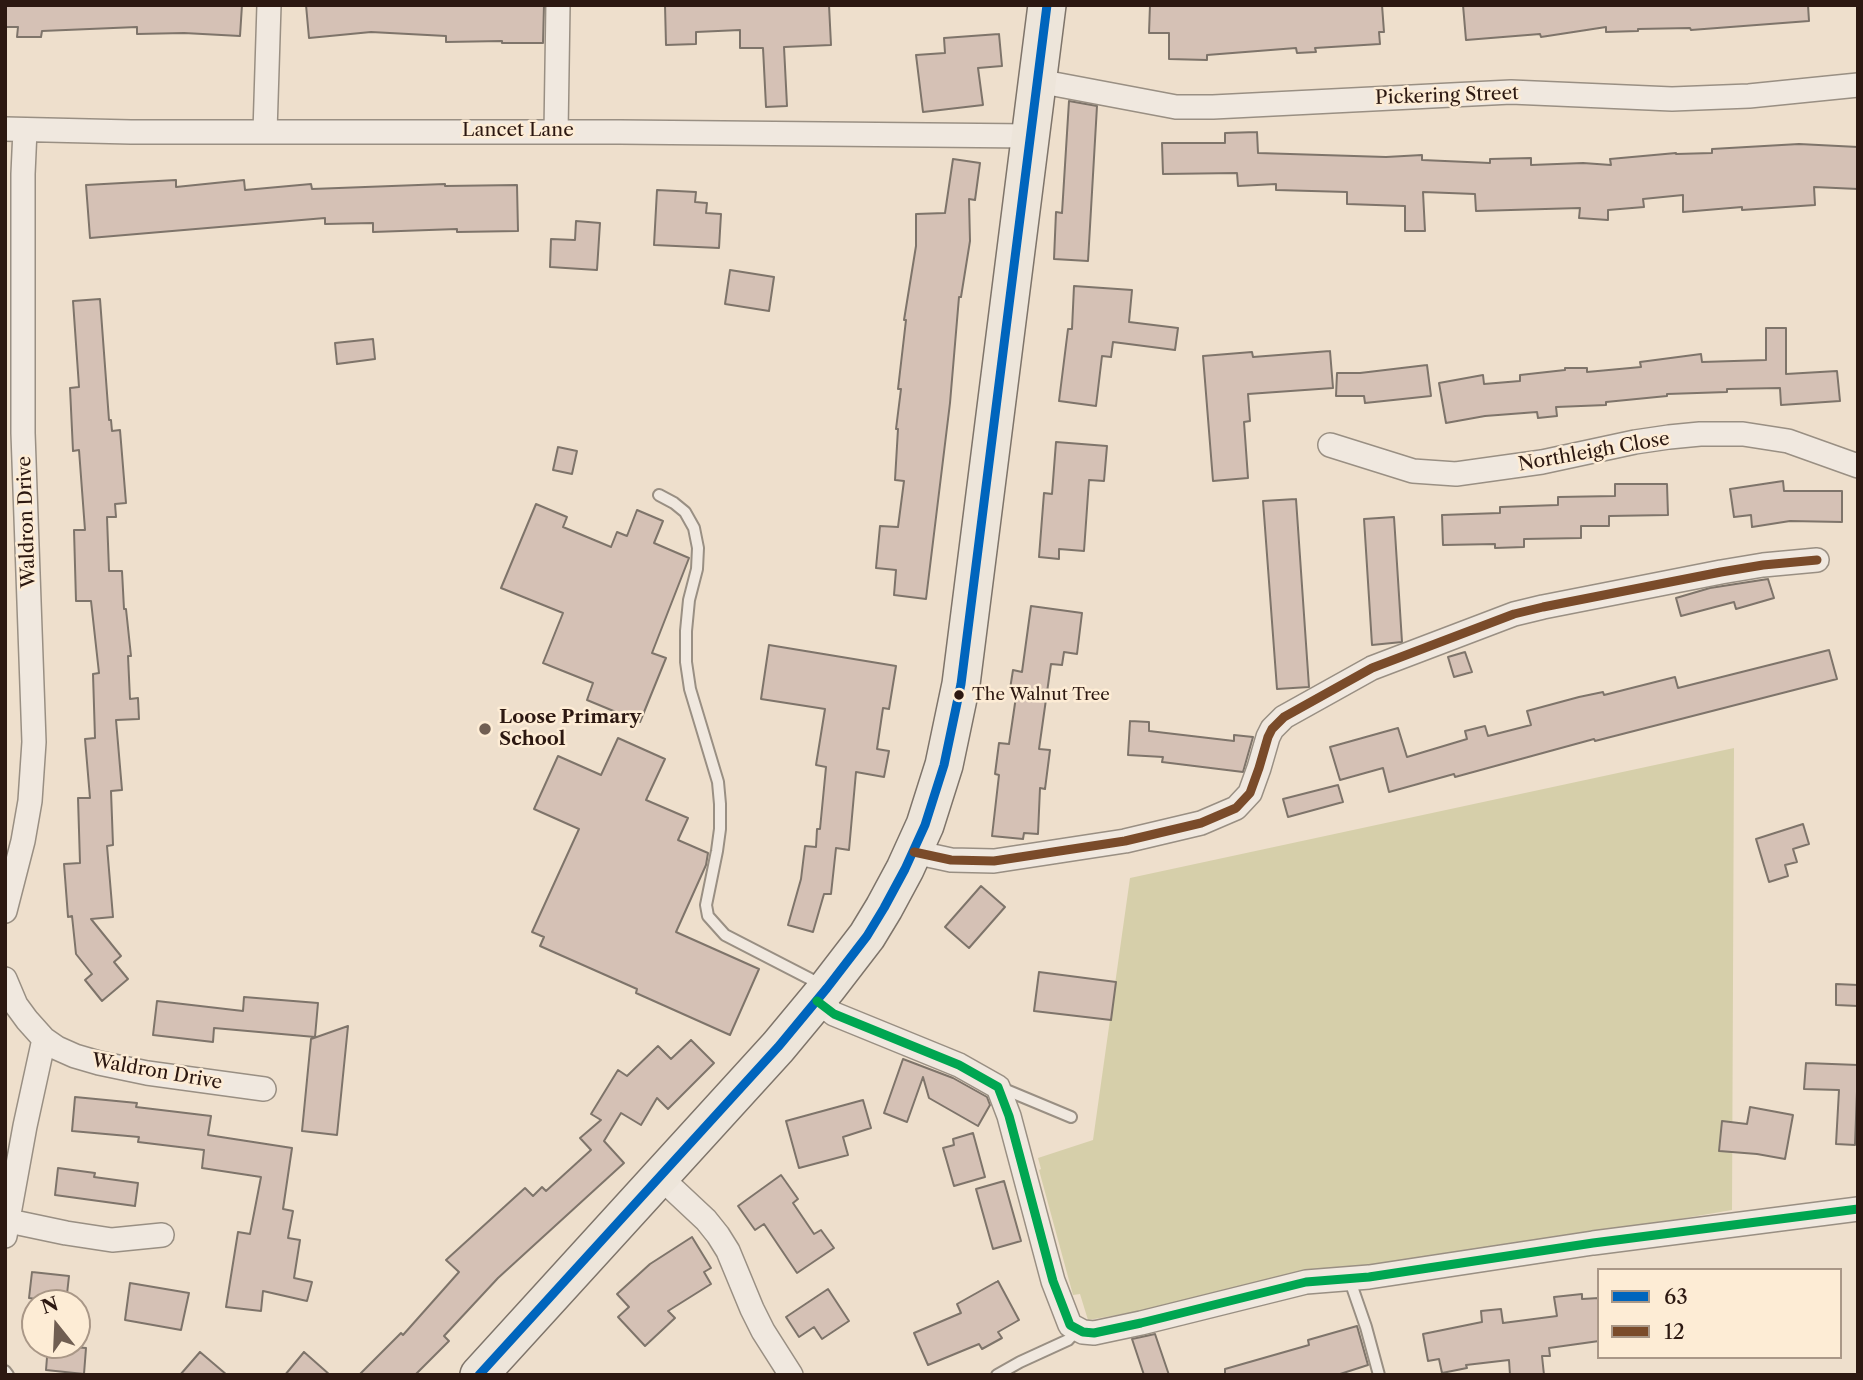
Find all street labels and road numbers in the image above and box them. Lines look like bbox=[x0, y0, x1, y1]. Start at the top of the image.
street label: Pickering Street bbox=[1375, 82, 1519, 110]
street label: Lancet Lane bbox=[462, 120, 574, 142]
street label: Northleigh Close bbox=[1517, 427, 1671, 477]
street label: Waldron Drive bbox=[13, 456, 41, 588]
street label: Waldron Drive bbox=[90, 1049, 224, 1095]

